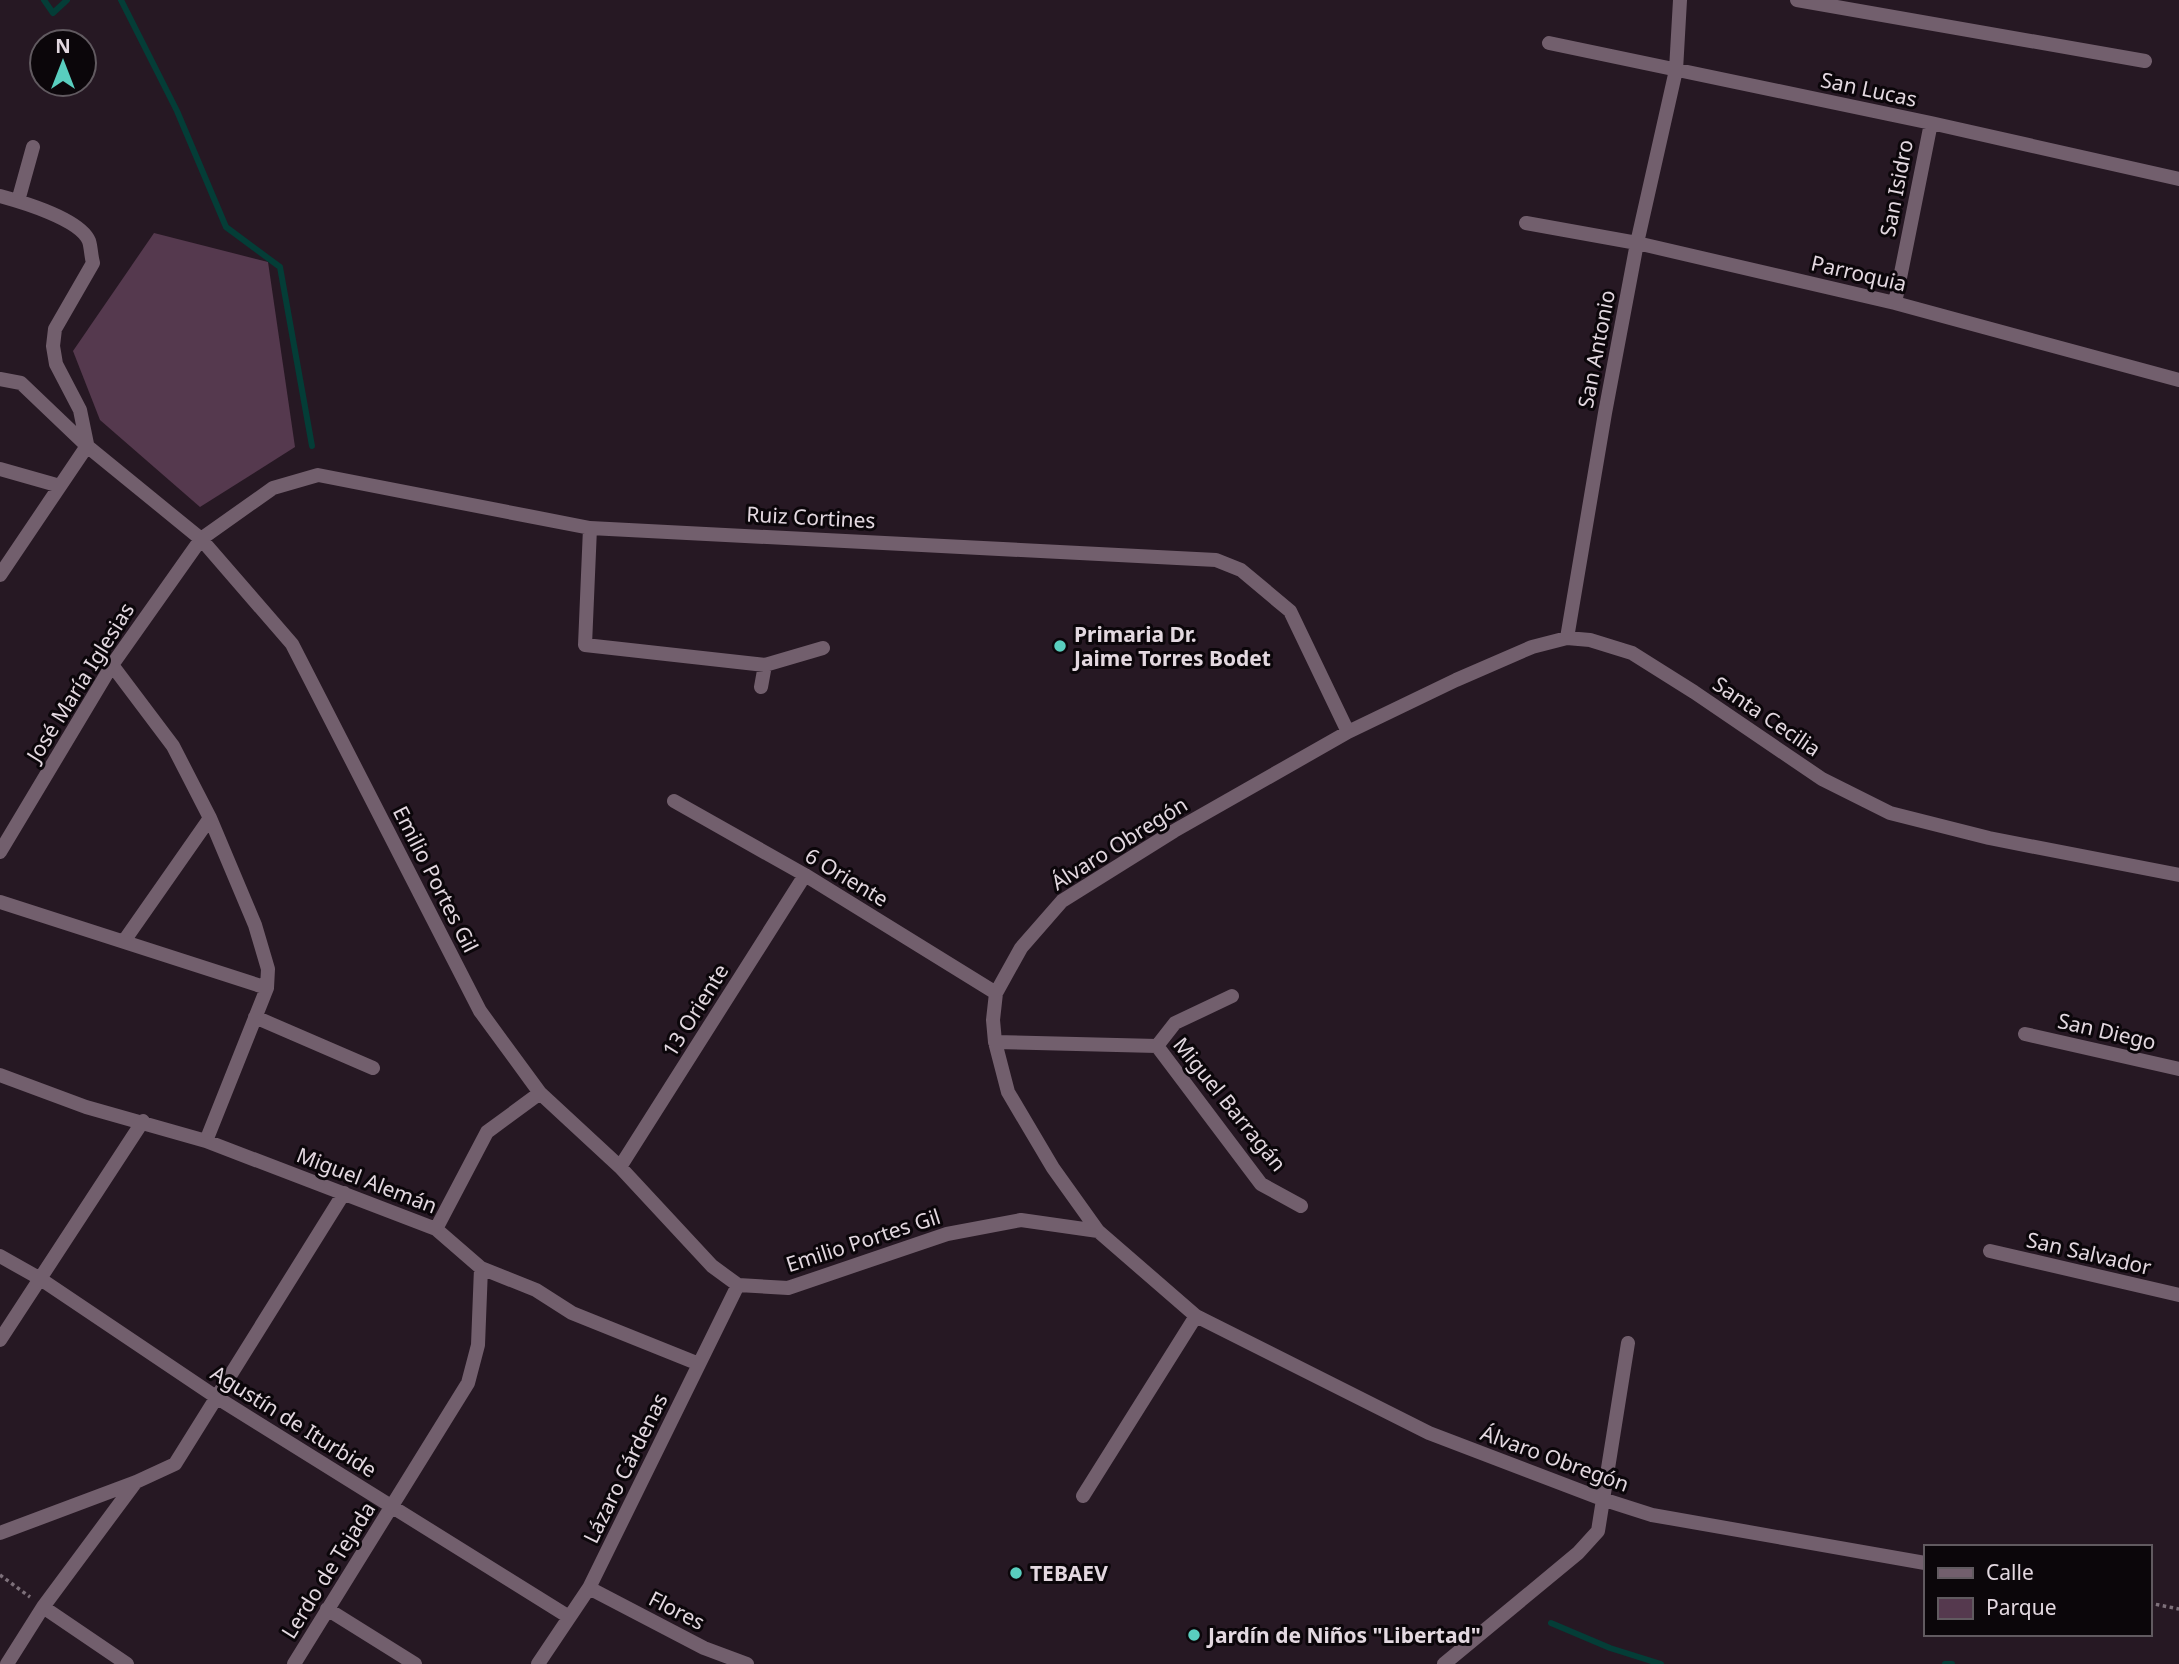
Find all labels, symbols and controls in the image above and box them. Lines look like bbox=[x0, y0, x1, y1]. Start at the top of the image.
north arrow bbox=[28, 28, 98, 98]
text: N bbox=[55, 33, 71, 59]
street label: San Lucas bbox=[1818, 65, 1920, 113]
street label: San Isidro bbox=[1873, 137, 1919, 239]
street label: Parroquia bbox=[1808, 248, 1910, 298]
street label: San Antonio bbox=[1571, 288, 1621, 410]
street label: Ruiz Cortines bbox=[746, 500, 876, 534]
street label: José María Iglesias bbox=[19, 597, 140, 769]
place label: Primaria Dr. Jaime Torres Bodet bbox=[1072, 620, 1271, 672]
marker: Primaria Dr. Jaime Torres Bodet bbox=[1052, 638, 1068, 654]
street label: Santa Cecilia bbox=[1708, 670, 1826, 762]
street label: Álvaro Obregón bbox=[1046, 790, 1192, 896]
street label: Emilio Portes Gil bbox=[387, 801, 485, 957]
street label: 6 Oriente bbox=[800, 841, 894, 913]
street label: 13 Oriente bbox=[656, 958, 734, 1062]
street label: San Diego bbox=[2055, 1006, 2159, 1056]
street label: Miguel Barragán bbox=[1167, 1031, 1293, 1177]
street label: Miguel Alemán bbox=[293, 1140, 441, 1220]
street label: Emilio Portes Gil bbox=[782, 1202, 944, 1278]
street label: San Salvador bbox=[2024, 1225, 2154, 1281]
street label: Agustín de Iturbide bbox=[206, 1359, 382, 1483]
street label: Lázaro Cárdenas bbox=[577, 1388, 673, 1548]
street label: Álvaro Obregón bbox=[1477, 1418, 1633, 1498]
street label: Lerdo de Tejada bbox=[275, 1496, 381, 1644]
legend bbox=[1924, 1545, 2151, 1636]
text: Calle bbox=[1986, 1558, 2034, 1586]
place label: TEBAEV bbox=[1030, 1559, 1108, 1587]
marker: TEBAEV bbox=[1008, 1565, 1024, 1581]
street label: Flores bbox=[644, 1584, 710, 1636]
text: Parque bbox=[1986, 1593, 2056, 1621]
place label: Jardín de Niños "Libertad" bbox=[1206, 1621, 1481, 1649]
marker: Jardín de Niños "Libertad" bbox=[1186, 1627, 1202, 1643]

